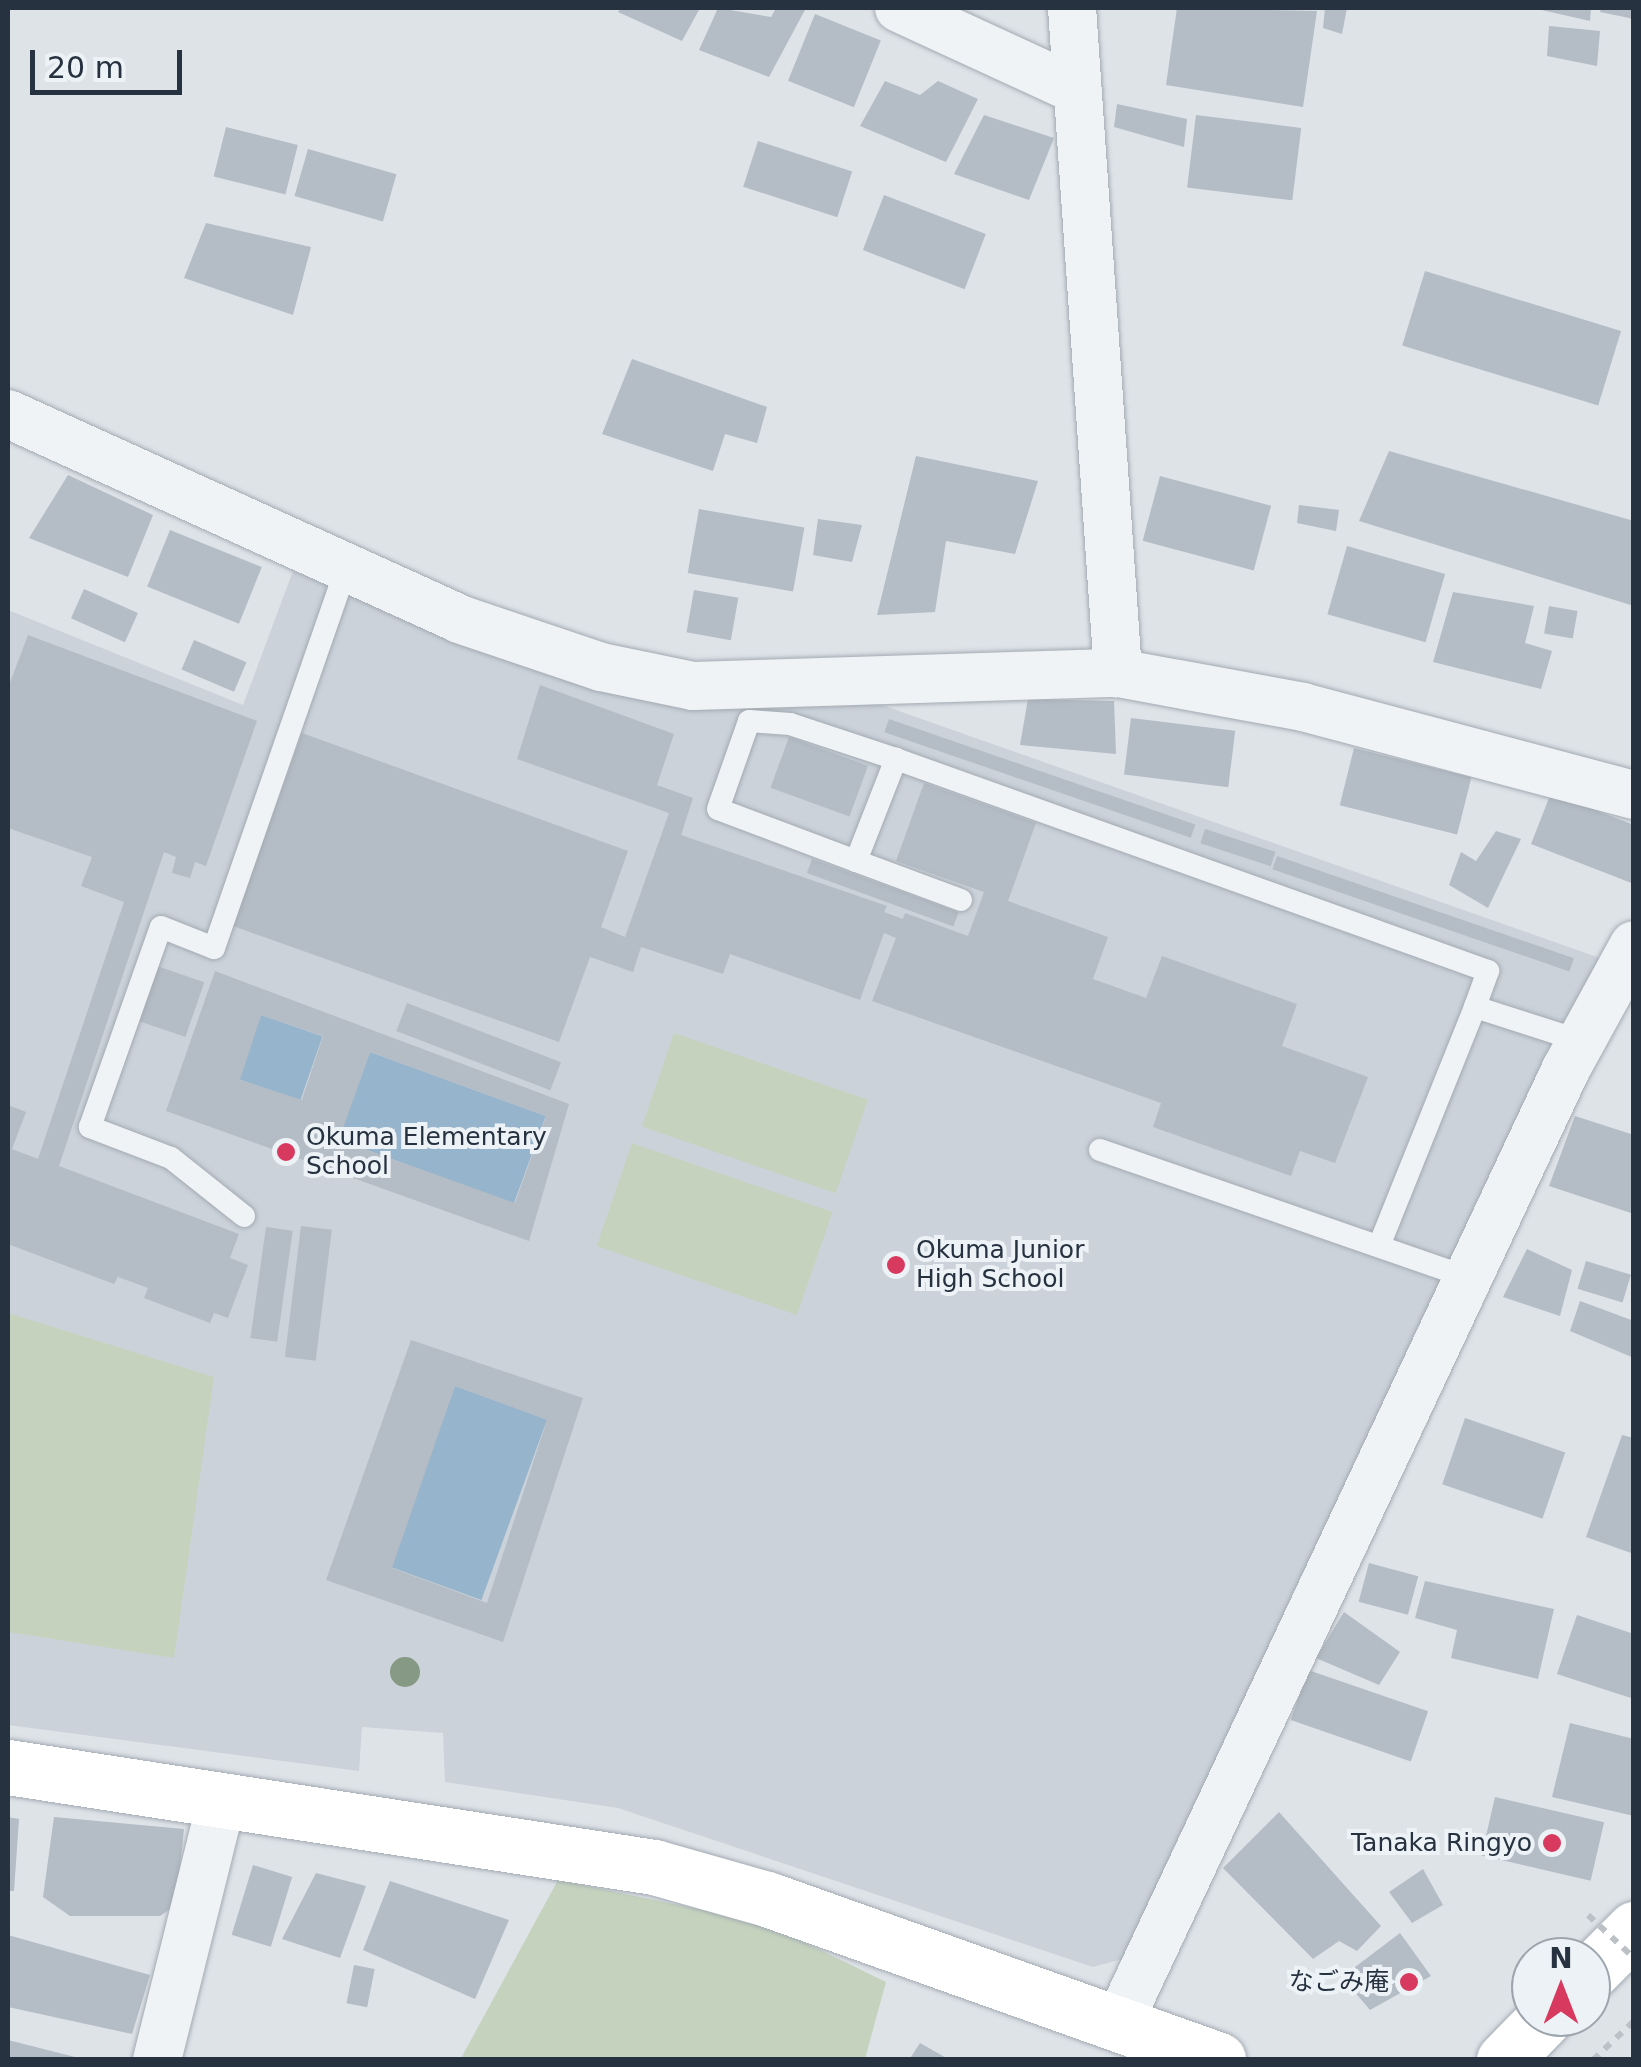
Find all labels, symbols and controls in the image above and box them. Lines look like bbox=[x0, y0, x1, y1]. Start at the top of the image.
scale bar bbox=[35, 30, 188, 92]
text: 20 m bbox=[47, 50, 124, 85]
place label: Okuma Elementary School bbox=[306, 1123, 547, 1182]
marker: Okuma Elementary School bbox=[275, 1141, 297, 1163]
place label: Okuma Junior High School bbox=[916, 1236, 1084, 1295]
marker: Okuma Junior High School bbox=[885, 1254, 907, 1276]
place label: Tanaka Ringyo bbox=[1351, 1828, 1532, 1858]
marker: Tanaka Ringyo bbox=[1541, 1832, 1563, 1854]
north arrow bbox=[1511, 1937, 1611, 2037]
text: N bbox=[1549, 1942, 1573, 1975]
place label: なごみ庵 bbox=[1289, 1967, 1389, 1997]
marker: なごみ庵 bbox=[1398, 1971, 1420, 1993]

